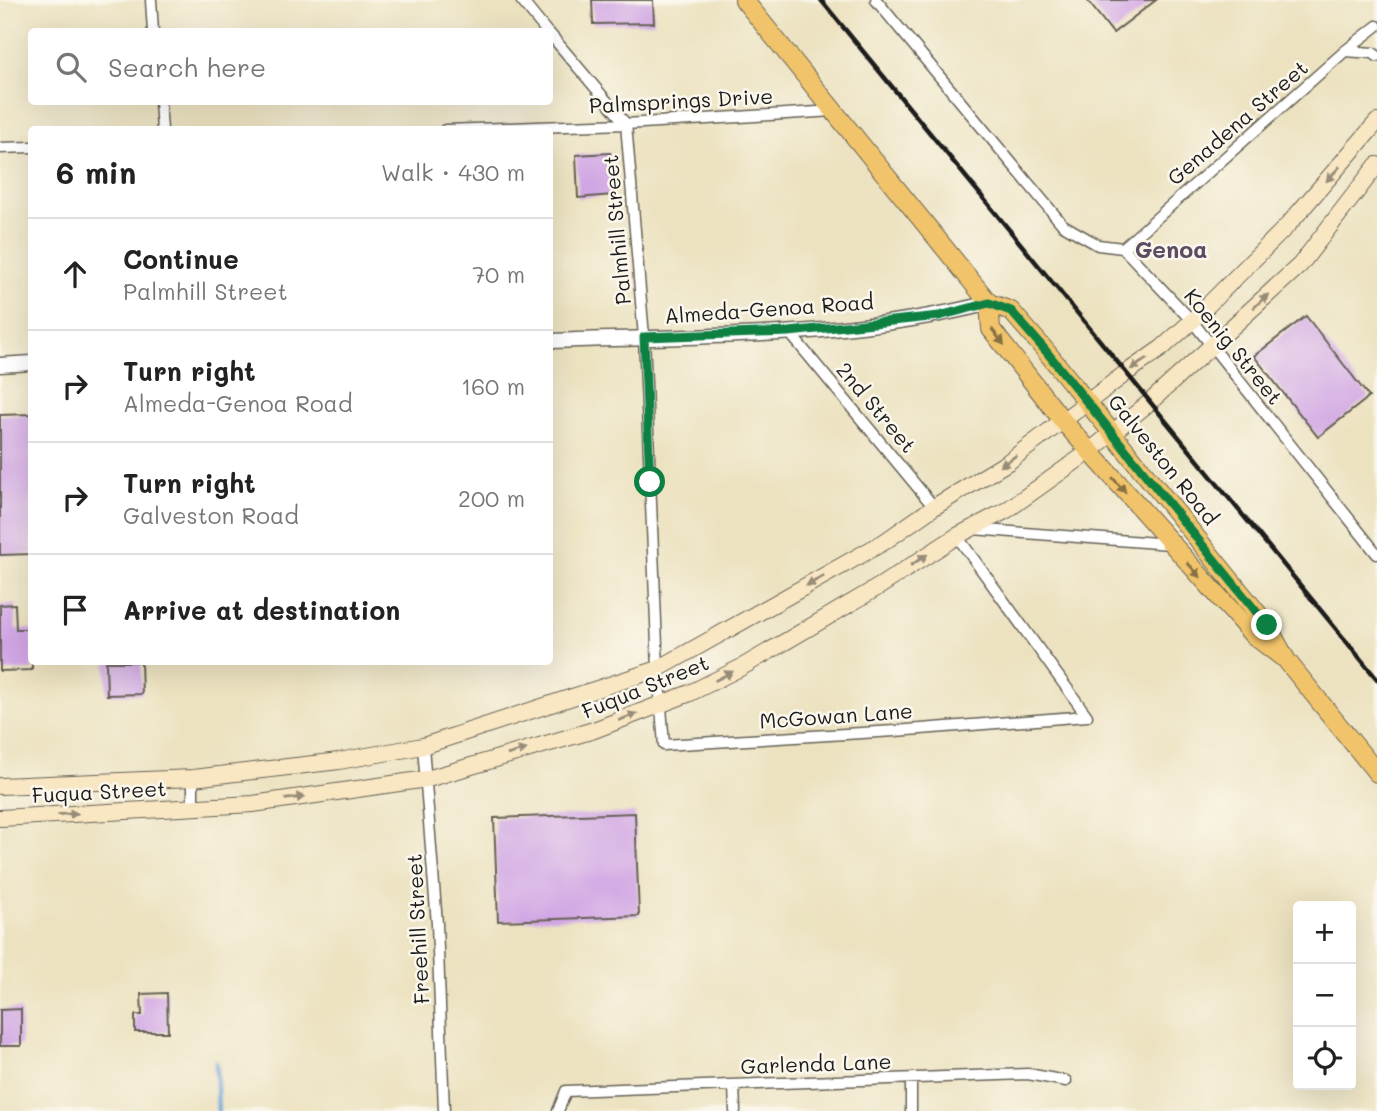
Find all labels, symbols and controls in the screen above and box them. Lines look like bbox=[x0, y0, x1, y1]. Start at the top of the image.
search box bbox=[28, 28, 553, 105]
icon: search bbox=[52, 48, 90, 86]
text: Search here bbox=[108, 50, 266, 84]
street label: Genadena Street bbox=[1161, 53, 1313, 191]
street label: Palmsprings Drive bbox=[588, 82, 774, 118]
text: 6 min bbox=[56, 152, 136, 192]
street label: Palmhill Street bbox=[596, 154, 636, 306]
text: Walk · 430 m bbox=[381, 157, 525, 187]
one-way arrow bbox=[1326, 166, 1342, 183]
district label: Genoa bbox=[1135, 234, 1207, 264]
text: Continue bbox=[123, 242, 239, 276]
icon: ahead bbox=[56, 255, 94, 293]
text: 70 m bbox=[472, 259, 525, 289]
text: Palmhill Street bbox=[123, 276, 288, 306]
street label: Koenig Street bbox=[1179, 282, 1289, 410]
street label: Almeda-Genoa Road bbox=[664, 287, 874, 329]
one-way arrow bbox=[1252, 294, 1269, 310]
one-way arrow bbox=[991, 328, 1005, 347]
text: Turn right bbox=[123, 354, 256, 388]
street label: 2nd Street bbox=[831, 356, 923, 458]
one-way arrow bbox=[1129, 357, 1149, 370]
icon: right bbox=[56, 367, 94, 405]
text: 160 m bbox=[461, 371, 525, 401]
text: Almeda-Genoa Road bbox=[123, 388, 353, 418]
street label: Galveston Road bbox=[1103, 388, 1225, 530]
one-way arrow bbox=[999, 454, 1017, 468]
text: Turn right bbox=[123, 466, 256, 500]
route start bbox=[634, 466, 665, 497]
one-way arrow bbox=[1111, 476, 1127, 494]
icon: right bbox=[56, 479, 94, 517]
text: 200 m bbox=[458, 483, 525, 513]
text: Galveston Road bbox=[123, 500, 299, 530]
one-way arrow bbox=[910, 554, 929, 567]
one-way arrow bbox=[1185, 561, 1201, 578]
one-way arrow bbox=[805, 575, 825, 587]
icon: arrive bbox=[56, 591, 94, 629]
text: Arrive at destination bbox=[123, 593, 400, 627]
route end bbox=[1251, 609, 1282, 640]
street label: Fuqua Street bbox=[577, 648, 713, 724]
one-way arrow bbox=[714, 671, 734, 682]
street label: McGowan Lane bbox=[758, 696, 914, 734]
one-way arrow bbox=[618, 712, 639, 723]
one-way arrow bbox=[507, 747, 528, 757]
street label: Fuqua Street bbox=[31, 774, 167, 808]
one-way arrow bbox=[284, 792, 306, 803]
one-way arrow bbox=[57, 809, 79, 820]
street label: Freehill Street bbox=[400, 853, 434, 1005]
map controls bbox=[1293, 901, 1356, 1090]
button: + bbox=[1293, 901, 1356, 964]
button: − bbox=[1293, 964, 1356, 1027]
button: locate bbox=[1293, 1027, 1356, 1090]
street label: Garlenda Lane bbox=[740, 1047, 892, 1079]

